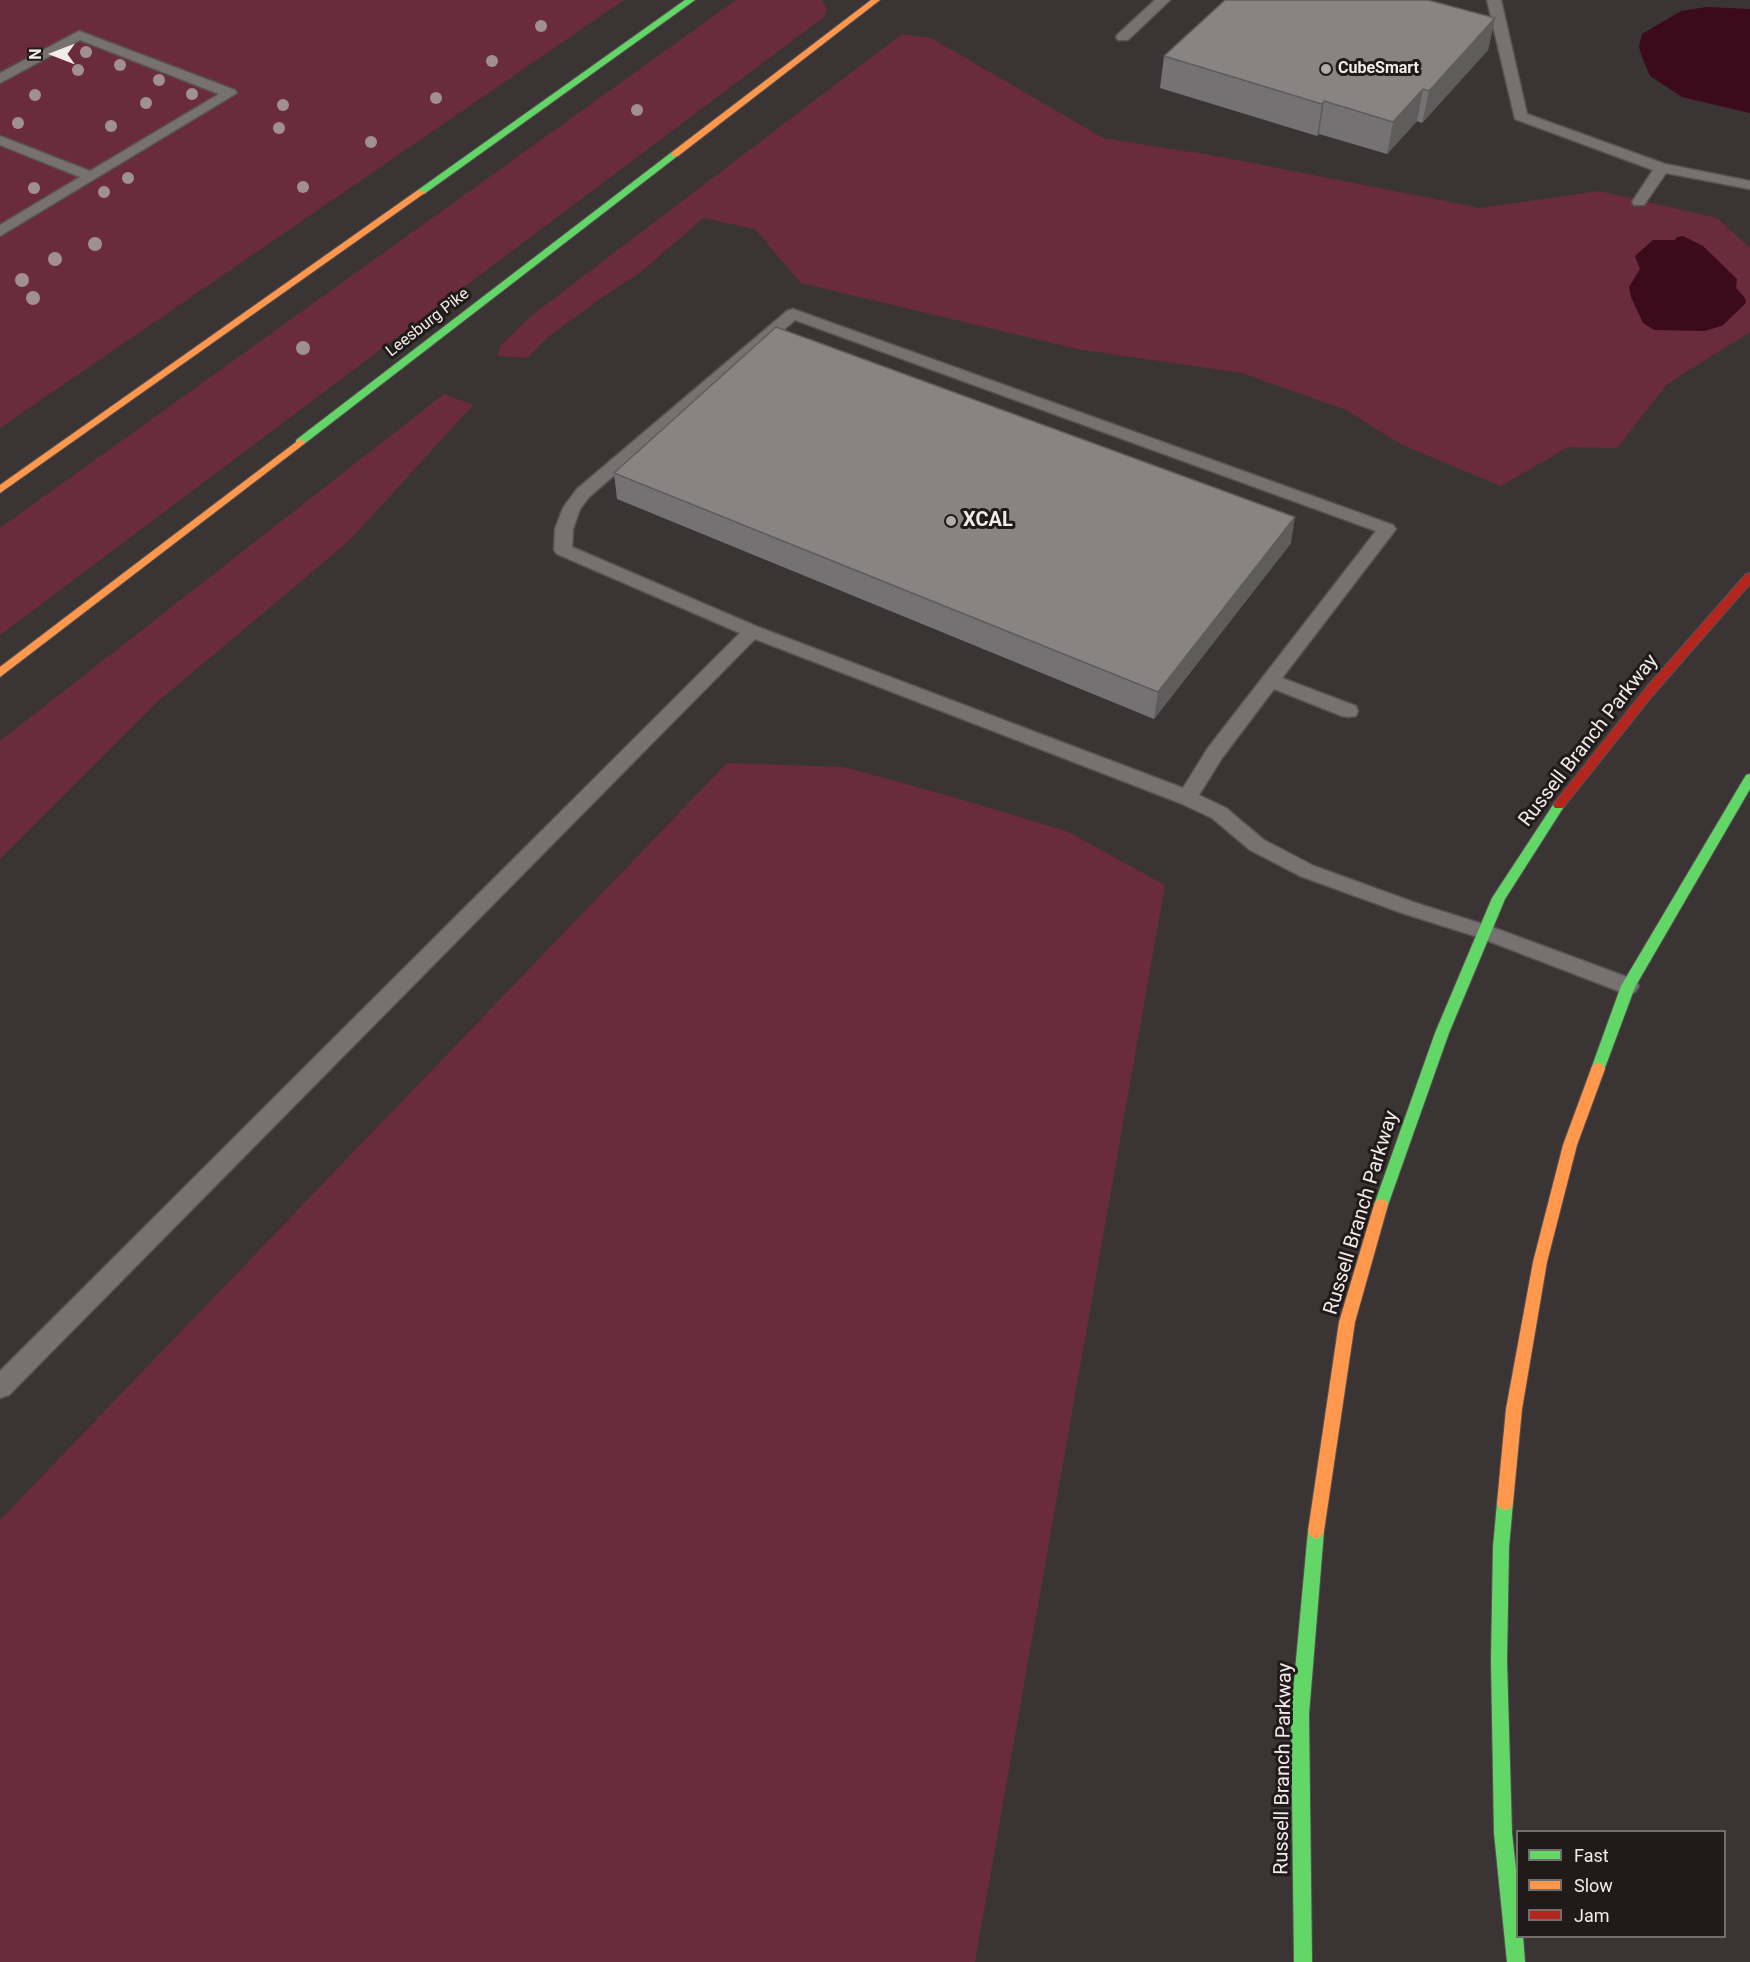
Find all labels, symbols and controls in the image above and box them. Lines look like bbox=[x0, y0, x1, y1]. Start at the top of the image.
north arrow bbox=[24, 24, 84, 84]
text: N bbox=[26, 48, 45, 60]
place label: CubeSmart bbox=[1338, 59, 1419, 79]
marker: CubeSmart bbox=[1319, 62, 1333, 76]
street label: Leesburg Pike bbox=[383, 285, 473, 361]
place label: XCAL bbox=[963, 509, 1013, 533]
marker: XCAL bbox=[944, 514, 958, 528]
street label: Russell Branch Parkway bbox=[1514, 650, 1664, 832]
street label: Russell Branch Parkway bbox=[1320, 1108, 1404, 1318]
street label: Russell Branch Parkway bbox=[1270, 1663, 1298, 1875]
legend bbox=[1516, 1830, 1726, 1938]
text: Fast bbox=[1574, 1845, 1609, 1866]
text: Slow bbox=[1574, 1875, 1613, 1896]
text: Jam bbox=[1574, 1905, 1610, 1926]

